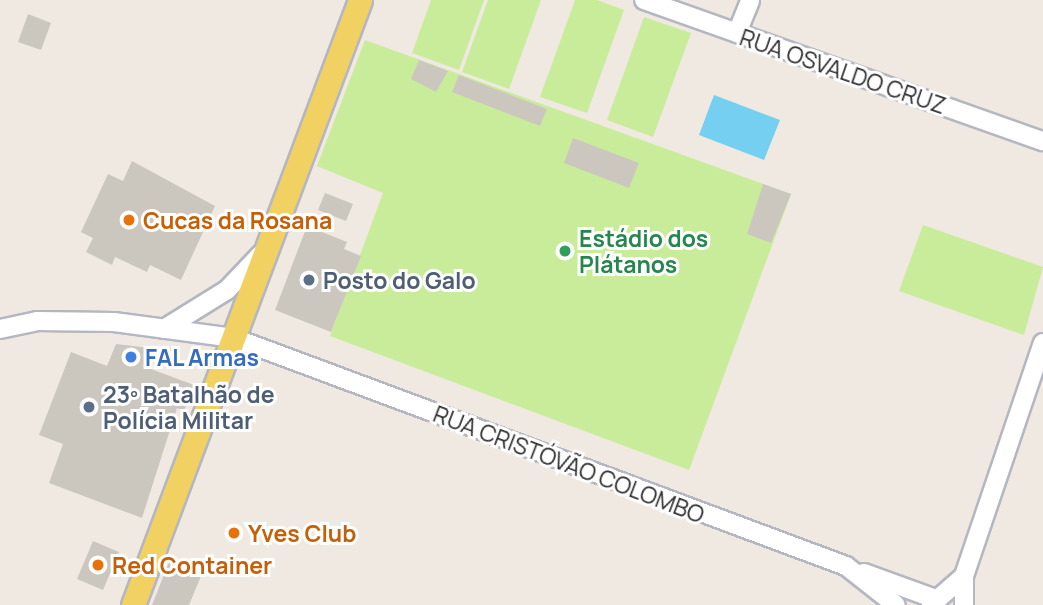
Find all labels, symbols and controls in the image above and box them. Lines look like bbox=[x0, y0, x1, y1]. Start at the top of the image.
street label: RUA OSVALDO CRUZ bbox=[736, 23, 950, 119]
place label: Cucas da Rosana bbox=[143, 206, 332, 234]
marker: Cucas da Rosana bbox=[121, 212, 137, 228]
place label: Estádio dos Plátanos bbox=[579, 224, 708, 278]
marker: Estádio dos Plátanos bbox=[557, 243, 573, 259]
place label: Posto do Galo bbox=[323, 266, 476, 294]
marker: Posto do Galo bbox=[301, 272, 317, 288]
place label: FAL Armas bbox=[145, 343, 260, 371]
marker: FAL Armas bbox=[123, 349, 139, 365]
place label: 23º Batalhão de Polícia Militar bbox=[103, 380, 275, 434]
marker: 23º Batalhão de Polícia Militar bbox=[81, 399, 97, 415]
street label: RUA CRISTÓVÃO COLOMBO bbox=[430, 400, 708, 528]
place label: Yves Club bbox=[248, 519, 356, 547]
marker: Yves Club bbox=[226, 525, 242, 541]
place label: Red Container bbox=[112, 551, 272, 579]
marker: Red Container bbox=[90, 557, 106, 573]

